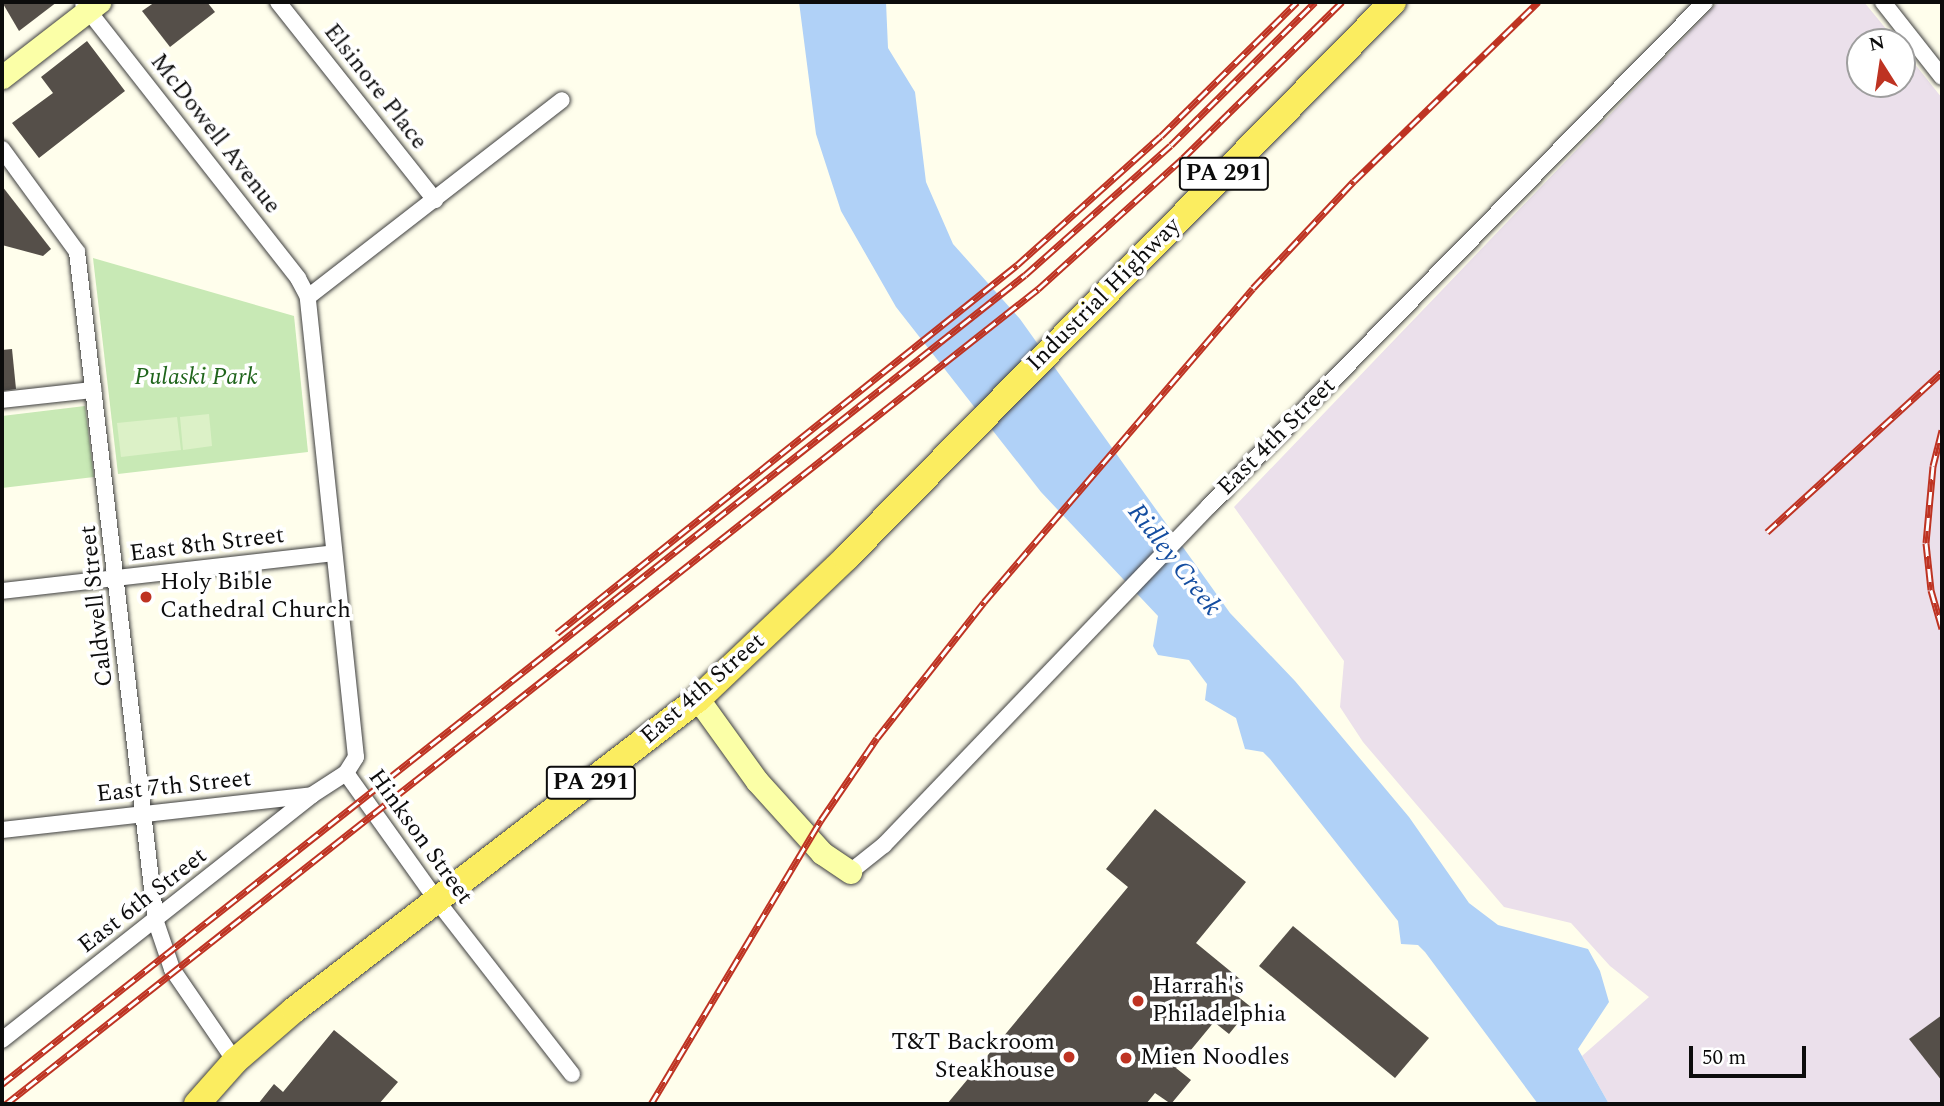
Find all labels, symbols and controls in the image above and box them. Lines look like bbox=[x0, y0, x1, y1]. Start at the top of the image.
street label: Elsinore Place bbox=[317, 18, 433, 156]
north arrow bbox=[1846, 28, 1916, 98]
text: N bbox=[1866, 28, 1888, 60]
street label: McDowell Avenue bbox=[144, 48, 286, 220]
road number: PA 291 bbox=[1178, 154, 1270, 194]
street label: Industrial Highway bbox=[1021, 212, 1187, 378]
park label: Pulaski Park bbox=[134, 364, 258, 392]
street label: East 4th Street bbox=[1212, 372, 1342, 502]
water label: Ridley Creek bbox=[1120, 498, 1228, 622]
street label: East 8th Street bbox=[128, 521, 286, 569]
street label: Caldwell Street bbox=[74, 524, 120, 688]
place label: Holy Bible Cathedral Church bbox=[160, 569, 351, 625]
marker: Holy Bible Cathedral Church bbox=[138, 589, 154, 605]
street label: East 4th Street bbox=[635, 627, 771, 751]
street label: Hinkson Street bbox=[361, 764, 479, 910]
road number: PA 291 bbox=[546, 764, 636, 803]
street label: East 7th Street bbox=[95, 765, 253, 809]
street label: East 6th Street bbox=[73, 842, 213, 960]
place label: Harrah's Philadelphia bbox=[1152, 973, 1286, 1029]
marker: Harrah's Philadelphia bbox=[1130, 993, 1146, 1009]
place label: T&T Backroom Steakhouse bbox=[891, 1029, 1055, 1085]
scale bar bbox=[1692, 1032, 1809, 1076]
text: 50 m bbox=[1702, 1042, 1746, 1074]
place label: Mien Noodles bbox=[1140, 1044, 1290, 1072]
marker: T&T Backroom Steakhouse bbox=[1061, 1049, 1077, 1065]
marker: Mien Noodles bbox=[1118, 1050, 1134, 1066]

